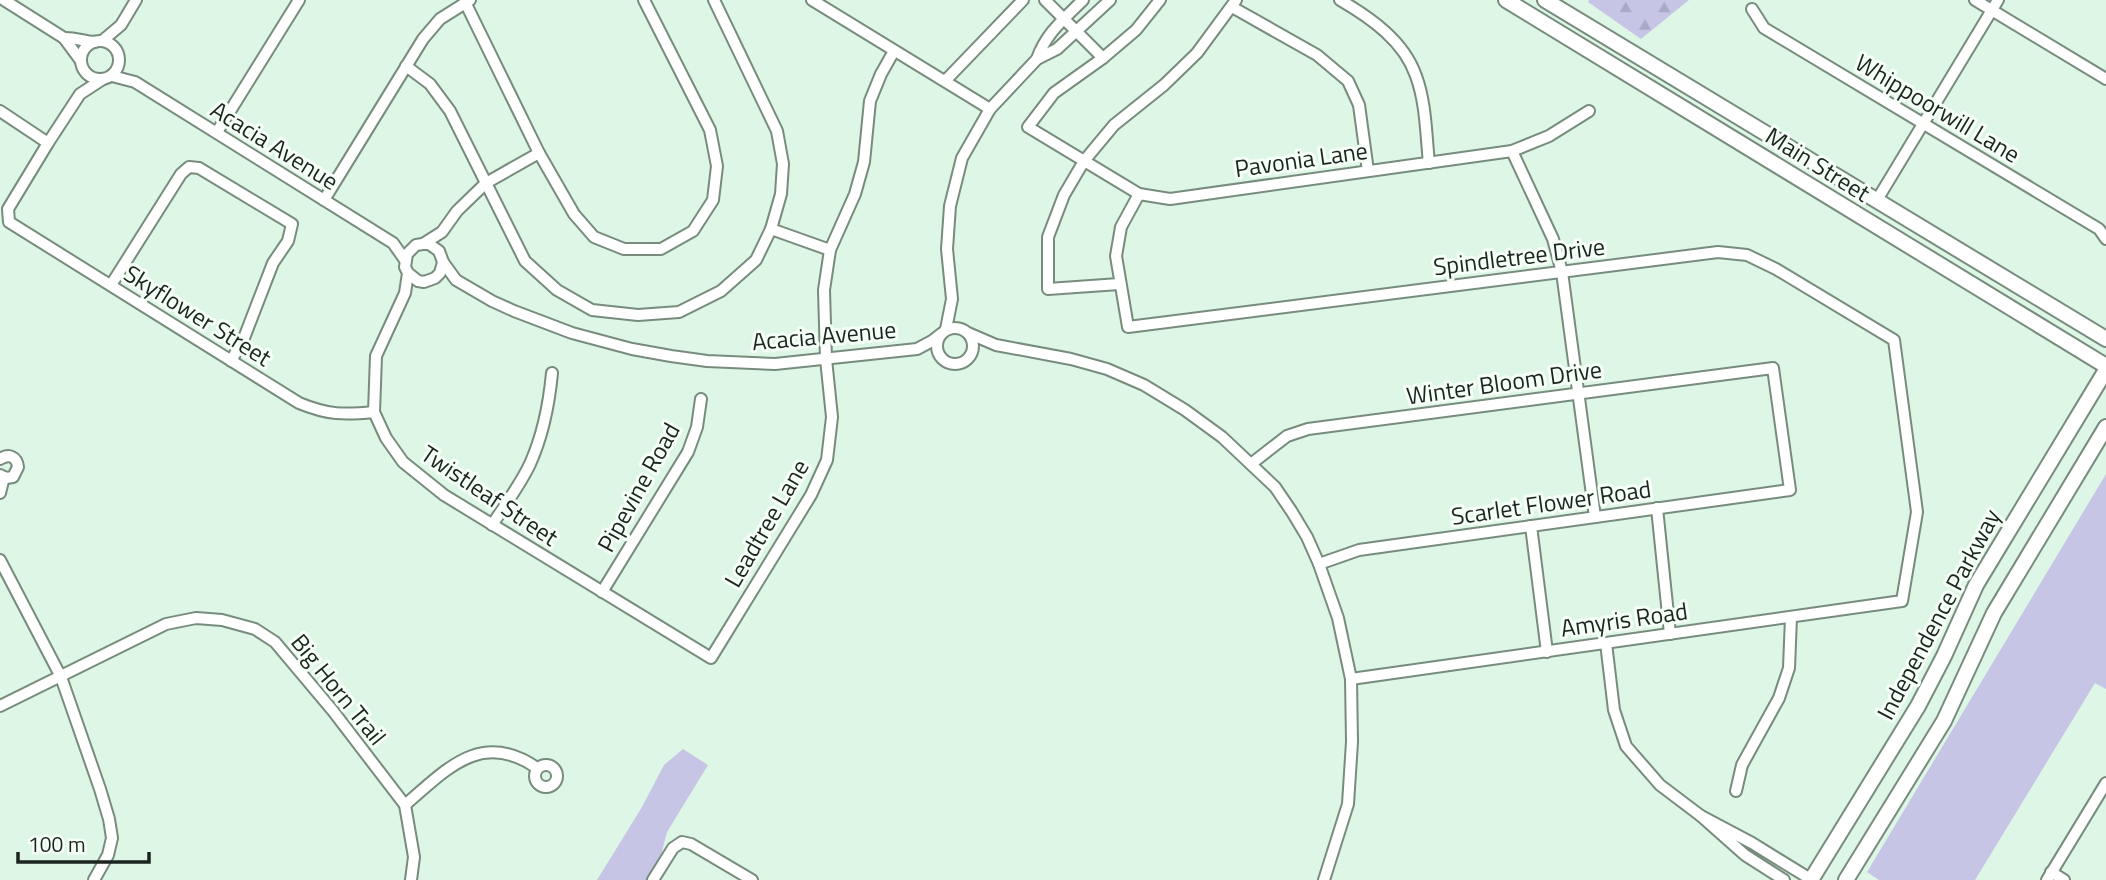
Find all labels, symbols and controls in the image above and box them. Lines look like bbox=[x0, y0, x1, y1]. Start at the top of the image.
street label: Whippoorwill Lane bbox=[1849, 44, 2027, 172]
street label: Acacia Avenue bbox=[204, 91, 346, 199]
street label: Main Street bbox=[1759, 118, 1878, 211]
street label: Pavonia Lane bbox=[1232, 132, 1370, 186]
street label: Spindletree Drive bbox=[1431, 228, 1607, 284]
street label: Skyflower Street bbox=[117, 255, 279, 375]
street label: Acacia Avenue bbox=[750, 311, 898, 359]
street label: Winter Bloom Drive bbox=[1404, 350, 1604, 414]
street label: Pipevine Road bbox=[588, 416, 688, 558]
street label: Twistleaf Street bbox=[414, 436, 566, 555]
street label: Leadtree Lane bbox=[715, 452, 817, 594]
street label: Scarlet Flower Road bbox=[1449, 470, 1653, 534]
street label: Independence Parkway bbox=[1867, 502, 2009, 726]
street label: Amyris Road bbox=[1558, 592, 1690, 646]
street label: Big Horn Trail bbox=[283, 625, 395, 753]
scale bar bbox=[18, 820, 149, 864]
text: 100 m bbox=[28, 828, 85, 860]

